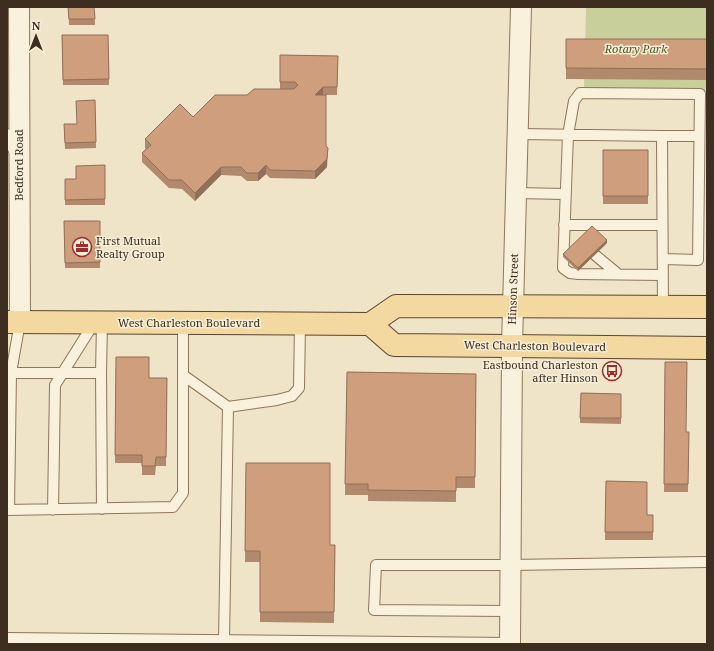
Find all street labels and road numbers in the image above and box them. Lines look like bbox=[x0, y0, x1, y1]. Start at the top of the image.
street label: Bedford Road bbox=[11, 129, 26, 201]
street label: Hinson Street bbox=[504, 253, 521, 325]
street label: West Charleston Boulevard bbox=[118, 315, 260, 330]
street label: West Charleston Boulevard bbox=[464, 337, 607, 354]

